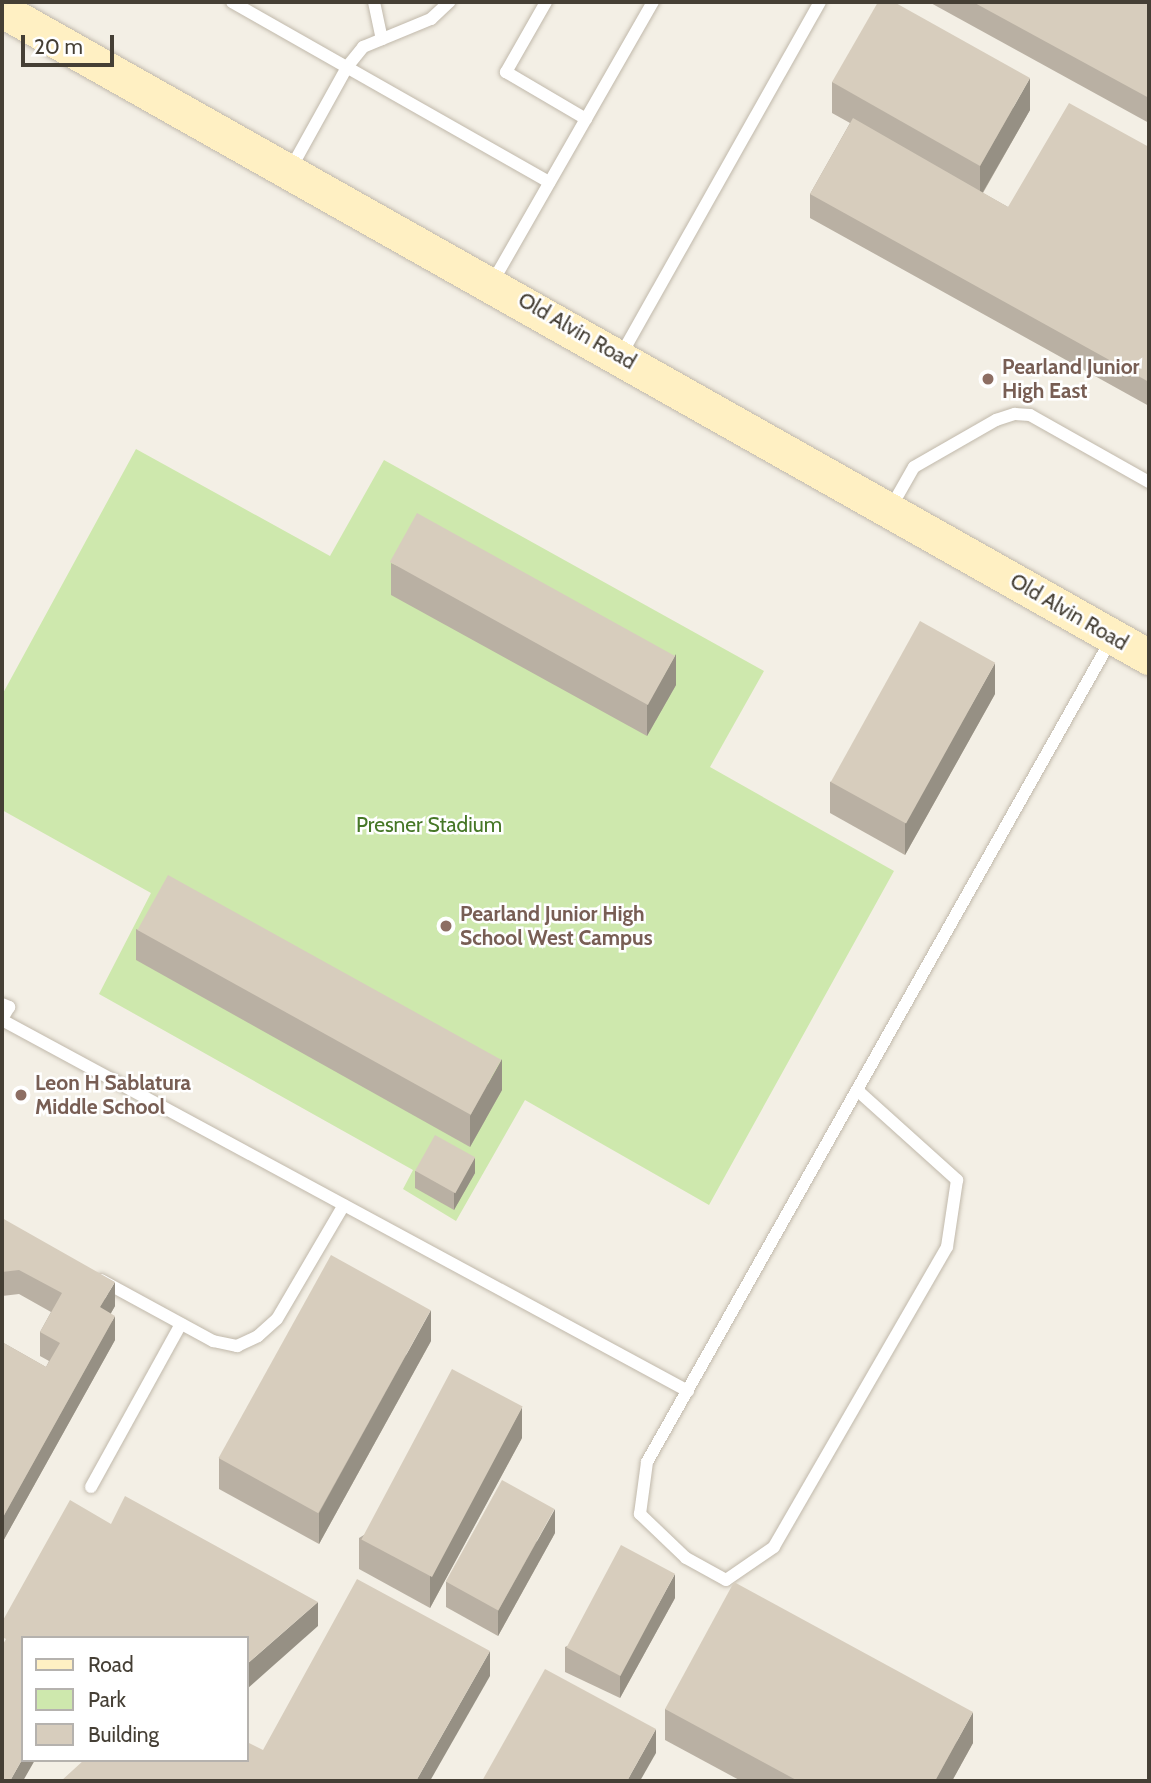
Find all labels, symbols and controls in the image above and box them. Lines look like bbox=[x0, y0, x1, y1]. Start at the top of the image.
scale bar bbox=[24, 21, 117, 65]
text: 20 m bbox=[34, 34, 83, 59]
street label: Old Alvin Road bbox=[514, 287, 640, 375]
place label: Pearland Junior High East bbox=[1002, 354, 1140, 404]
marker: Pearland Junior High East bbox=[980, 371, 996, 387]
street label: Old Alvin Road bbox=[1006, 568, 1132, 656]
park label: Presner Stadium bbox=[356, 812, 502, 838]
place label: Pearland Junior High School West Campus bbox=[460, 901, 653, 951]
marker: Pearland Junior High School West Campus bbox=[438, 918, 454, 934]
place label: Leon H Sablatura Middle School bbox=[35, 1070, 191, 1120]
marker: Leon H Sablatura Middle School bbox=[13, 1087, 29, 1103]
legend bbox=[21, 1636, 248, 1762]
text: Road bbox=[88, 1652, 134, 1677]
text: Park bbox=[88, 1687, 126, 1712]
text: Building bbox=[88, 1722, 159, 1747]

